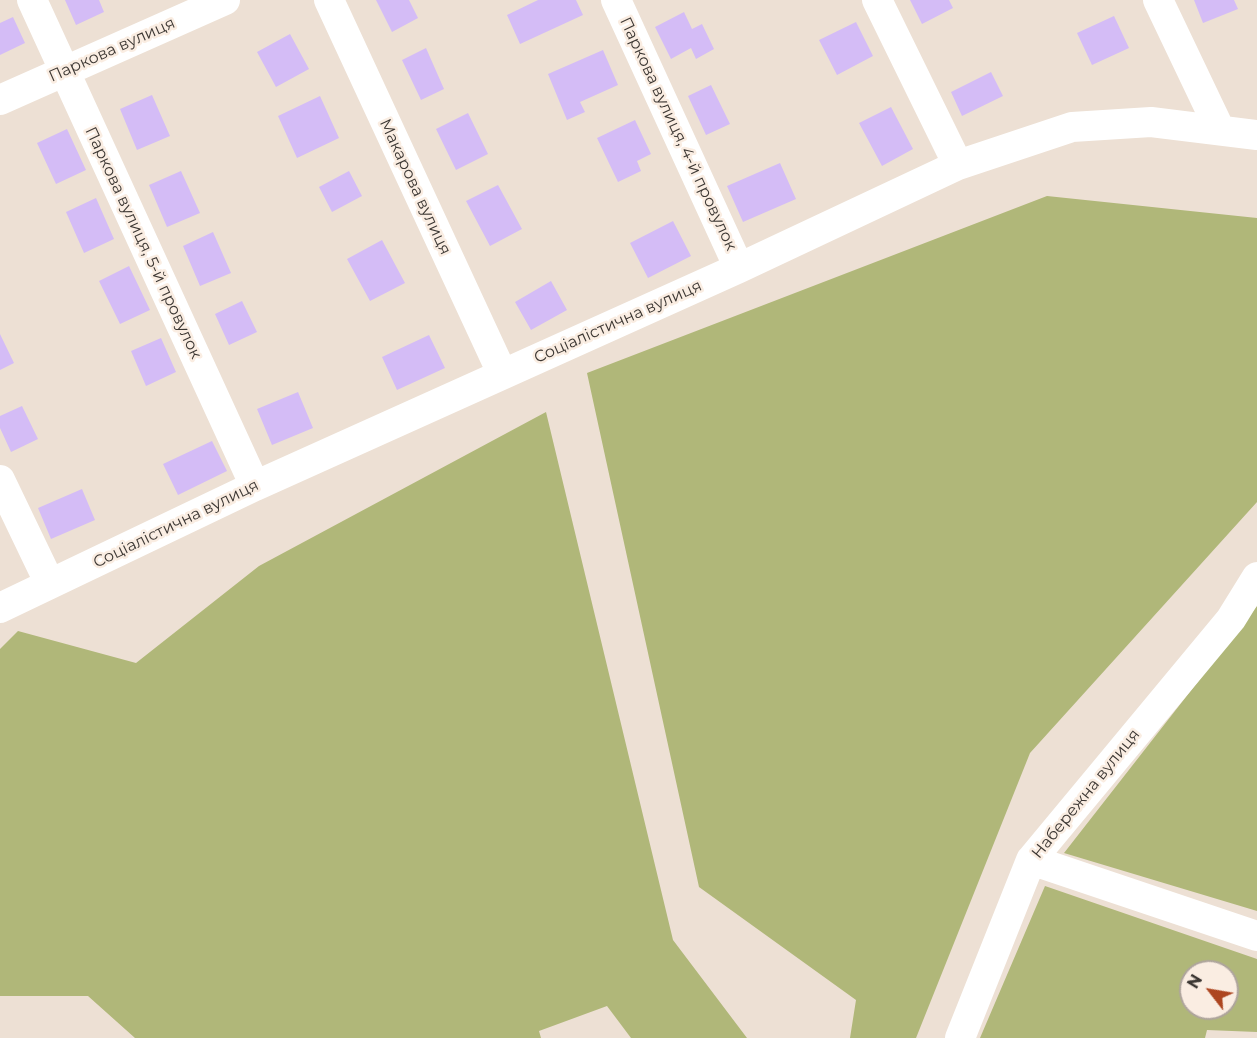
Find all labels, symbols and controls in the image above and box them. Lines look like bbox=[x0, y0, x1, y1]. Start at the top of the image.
street label: Паркова вулиця bbox=[46, 14, 178, 86]
street label: Паркова вулиця, 4-й провулок bbox=[615, 14, 741, 254]
street label: Макарова вулиця bbox=[375, 116, 455, 258]
street label: Паркова вулиця, 5-й провулок bbox=[81, 124, 205, 362]
street label: Соціалістична вулиця bbox=[531, 276, 705, 368]
street label: Соціалістична вулиця bbox=[90, 476, 262, 572]
street label: Набережна вулиця bbox=[1028, 725, 1144, 863]
north arrow bbox=[1179, 960, 1239, 1020]
text: N bbox=[1183, 971, 1206, 992]

